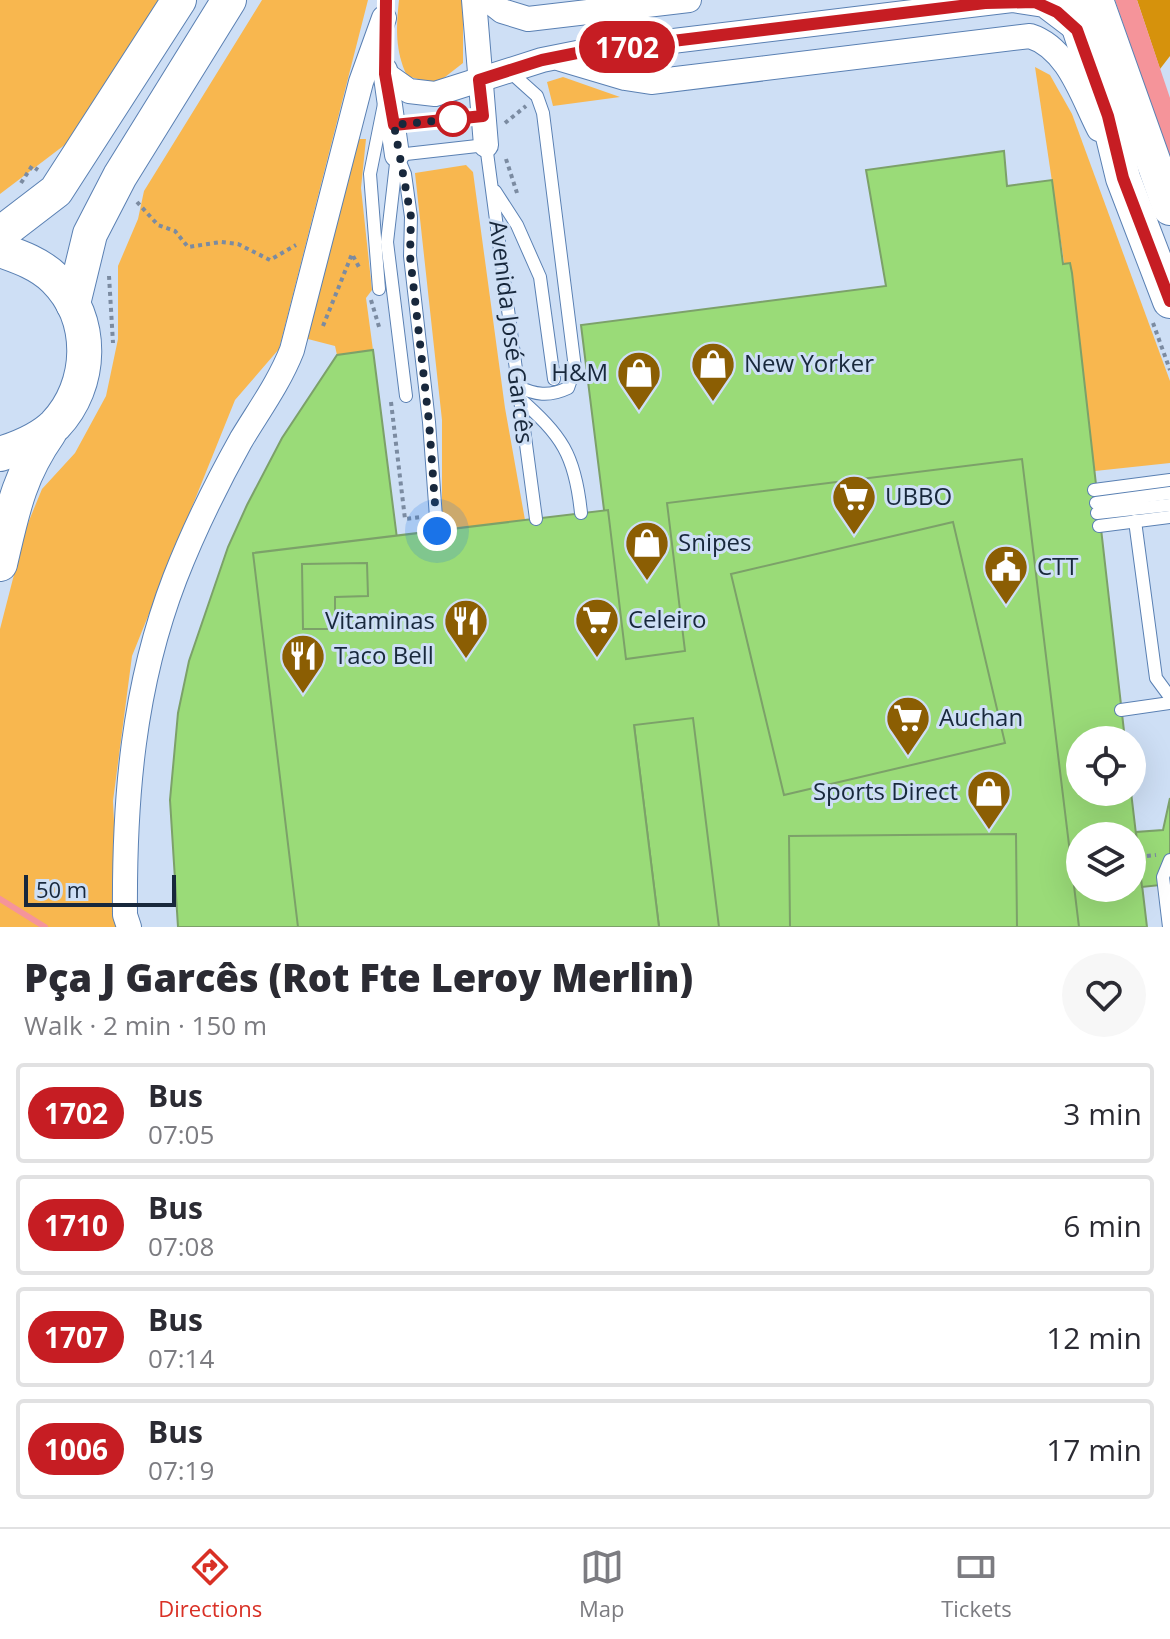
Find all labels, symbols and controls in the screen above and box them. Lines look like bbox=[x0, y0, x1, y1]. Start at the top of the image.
line badge: 1702 bbox=[571, 21, 683, 73]
text: 1702 bbox=[595, 28, 659, 66]
unlabelled marker bbox=[436, 102, 470, 136]
street label: Avenida José Garcês bbox=[482, 218, 543, 445]
shop icon: New Yorker bbox=[689, 340, 737, 403]
place label: New Yorker bbox=[744, 346, 874, 379]
shop icon: H&M bbox=[615, 349, 663, 412]
place label: H&M bbox=[551, 355, 608, 388]
supermarket icon: UBBO bbox=[830, 473, 878, 536]
place label: UBBO bbox=[885, 479, 952, 512]
your location bbox=[417, 511, 457, 551]
shop icon: Snipes bbox=[623, 519, 671, 582]
place label: Snipes bbox=[678, 525, 752, 558]
public building icon: CTT bbox=[982, 543, 1030, 606]
place label: CTT bbox=[1037, 549, 1079, 582]
supermarket icon: Celeiro bbox=[573, 596, 621, 659]
restaurant icon: Vitaminas bbox=[442, 597, 490, 660]
place label: Celeiro bbox=[628, 602, 706, 635]
place label: Vitaminas bbox=[325, 603, 435, 636]
restaurant icon: Taco Bell bbox=[279, 632, 327, 695]
place label: Taco Bell bbox=[334, 638, 434, 671]
supermarket icon: Auchan bbox=[884, 694, 932, 757]
place label: Auchan bbox=[939, 700, 1023, 733]
map controls bbox=[1066, 726, 1146, 902]
button: locate bbox=[1066, 726, 1146, 806]
shop icon: Sports Direct bbox=[965, 768, 1013, 831]
place label: Sports Direct bbox=[813, 774, 958, 807]
button: layers bbox=[1066, 822, 1146, 902]
scale bar bbox=[24, 871, 176, 907]
text: 50 m bbox=[36, 874, 87, 904]
text: Pça J Garcês (Rot Fte Leroy Merlin) bbox=[24, 951, 693, 1003]
button: heart bbox=[1062, 953, 1146, 1037]
text: Walk · 2 min · 150 m bbox=[24, 1007, 267, 1043]
text: Bus bbox=[148, 1075, 203, 1116]
text: 3 min bbox=[1063, 1093, 1142, 1134]
text: 1702 bbox=[44, 1094, 108, 1132]
text: 07:05 bbox=[148, 1116, 214, 1152]
text: Bus bbox=[148, 1187, 203, 1228]
text: 6 min bbox=[1063, 1205, 1142, 1246]
text: 1710 bbox=[44, 1206, 108, 1244]
text: 07:08 bbox=[148, 1228, 214, 1264]
text: Bus bbox=[148, 1299, 203, 1340]
text: 12 min bbox=[1046, 1317, 1142, 1358]
text: 1707 bbox=[44, 1318, 108, 1356]
text: 07:14 bbox=[148, 1340, 214, 1376]
text: Bus bbox=[148, 1411, 203, 1452]
text: 17 min bbox=[1046, 1429, 1142, 1470]
text: 1006 bbox=[44, 1430, 108, 1468]
text: 07:19 bbox=[148, 1452, 214, 1488]
tab: Directions bbox=[158, 1545, 262, 1623]
tab: Map bbox=[579, 1545, 625, 1623]
tab: Tickets bbox=[941, 1545, 1012, 1623]

